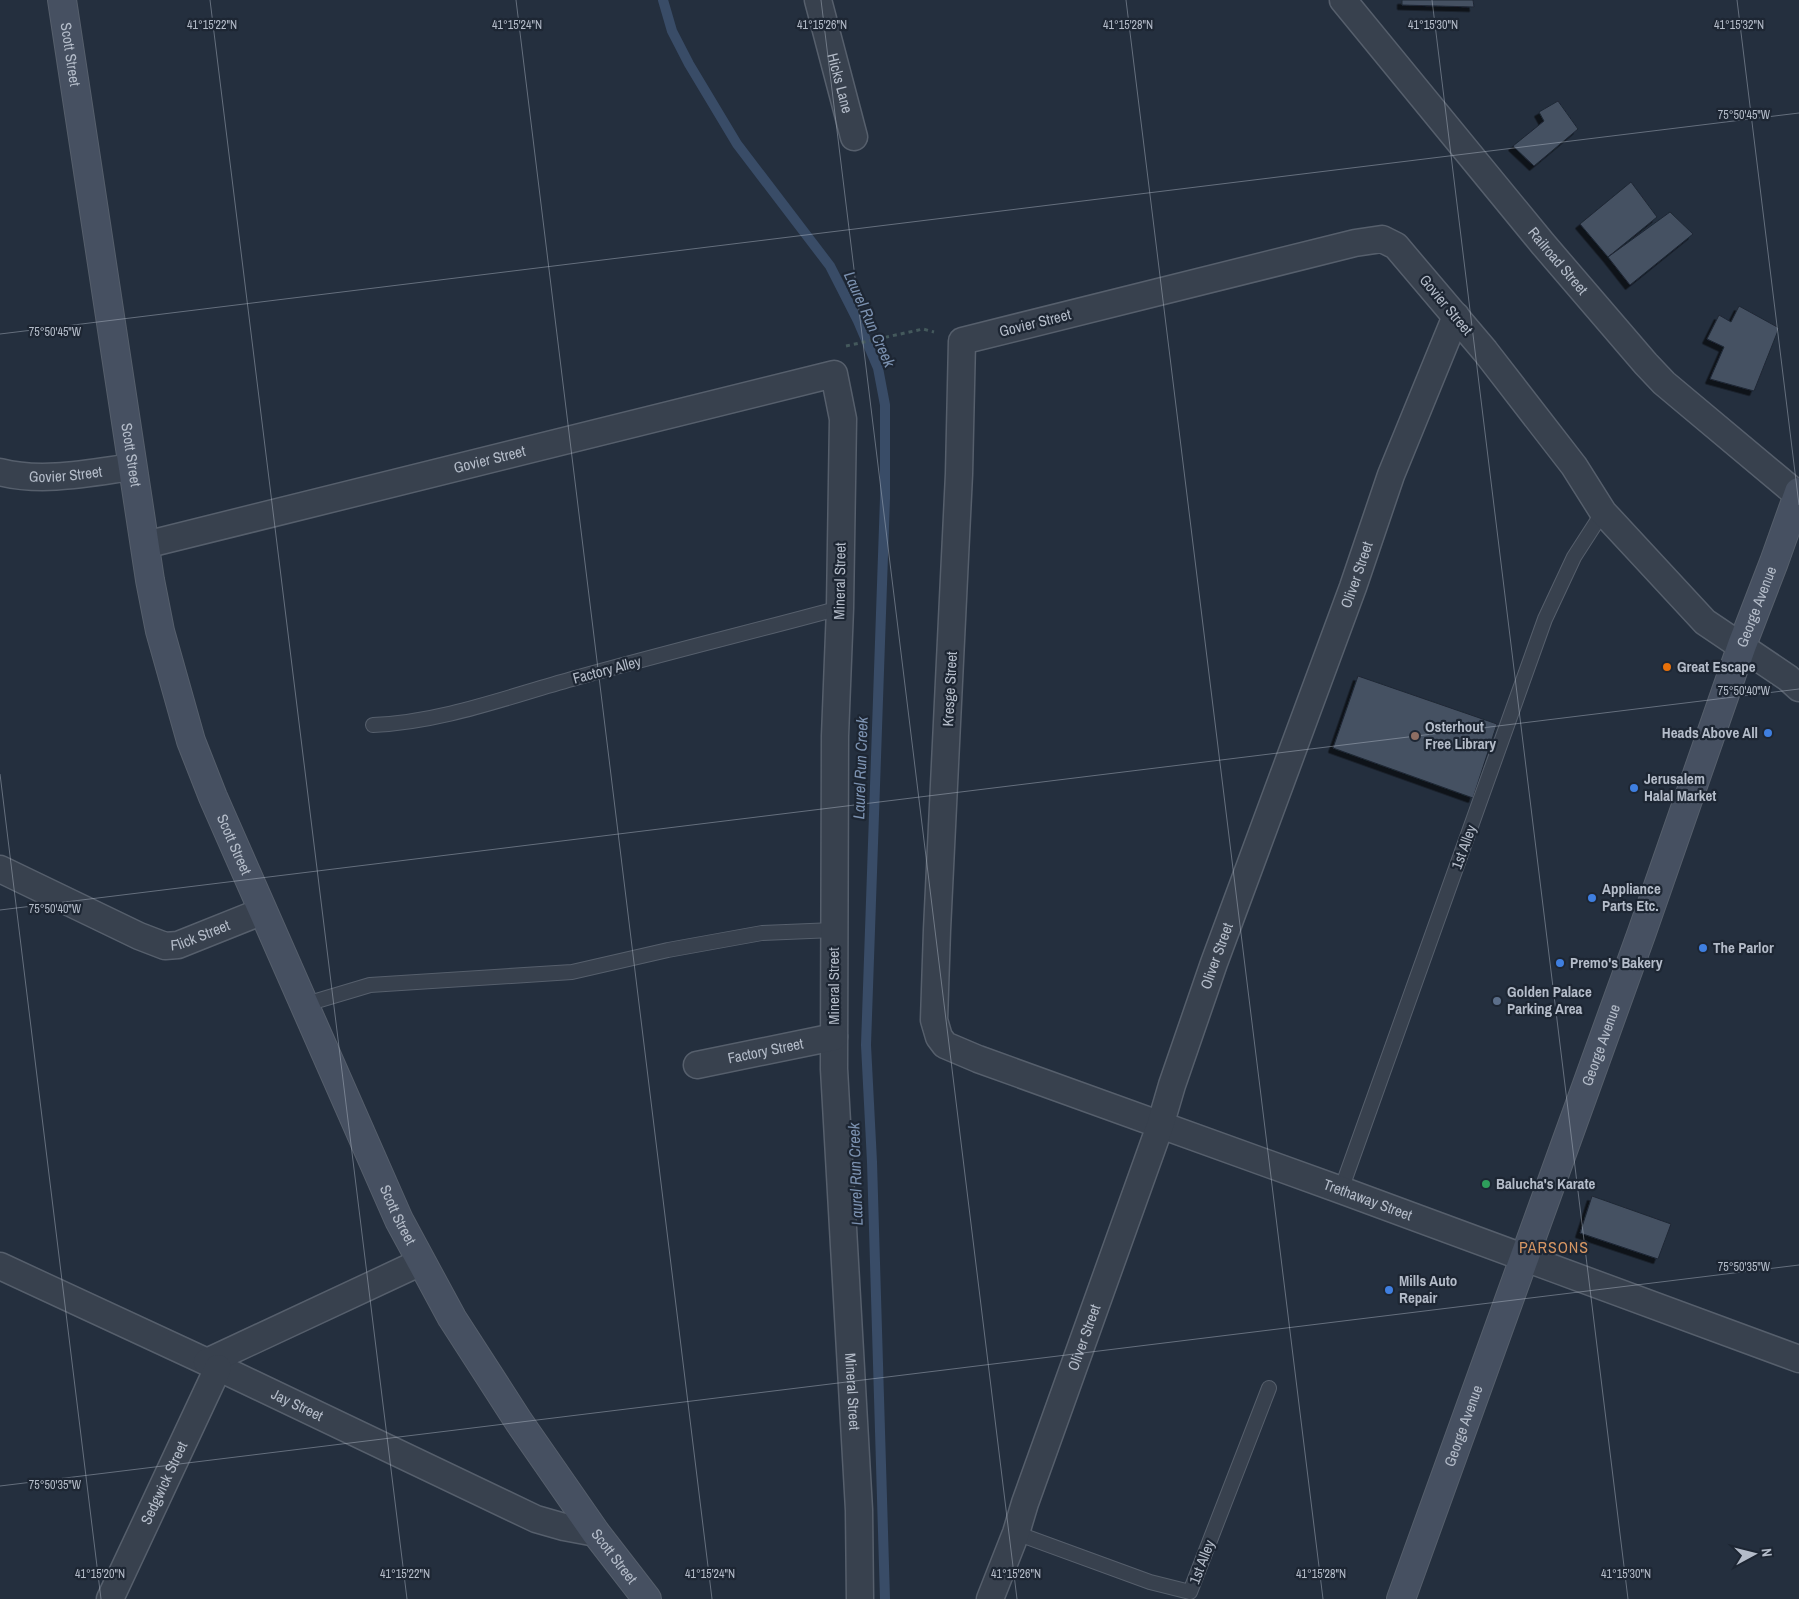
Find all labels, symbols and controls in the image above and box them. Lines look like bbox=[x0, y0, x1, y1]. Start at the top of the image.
text: 41°15'22"N bbox=[187, 17, 237, 33]
text: 41°15'24"N bbox=[492, 17, 542, 33]
text: 41°15'26"N bbox=[797, 17, 847, 33]
text: 41°15'28"N bbox=[1103, 17, 1153, 33]
text: 41°15'30"N bbox=[1408, 17, 1458, 33]
text: 41°15'32"N bbox=[1714, 17, 1764, 33]
street label: Scott Street bbox=[56, 21, 86, 88]
street label: Hicks Lane bbox=[822, 51, 858, 116]
text: 75°50'45"W bbox=[1718, 107, 1771, 123]
street label: Railroad Street bbox=[1523, 222, 1593, 299]
water label: Laurel Run Creek bbox=[839, 268, 901, 371]
street label: Govier Street bbox=[1415, 270, 1478, 340]
street label: Govier Street bbox=[997, 303, 1073, 342]
text: 75°50'45"W bbox=[29, 324, 82, 340]
street label: Scott Street bbox=[116, 421, 147, 489]
street label: Govier Street bbox=[451, 440, 528, 478]
street label: Govier Street bbox=[29, 460, 104, 487]
street label: Oliver Street bbox=[1335, 538, 1378, 611]
street label: Mineral Street bbox=[828, 542, 851, 620]
street label: George Avenue bbox=[1731, 563, 1781, 650]
street label: Factory Alley bbox=[570, 650, 644, 689]
street label: Kresge Street bbox=[937, 650, 962, 727]
place label: Great Escape bbox=[1677, 656, 1756, 677]
marker: Great Escape bbox=[1661, 661, 1673, 673]
text: 75°50'40"W bbox=[1718, 683, 1771, 699]
water label: Laurel Run Creek bbox=[847, 716, 873, 820]
place label: Osterhout Free Library bbox=[1425, 716, 1496, 754]
place label: Heads Above All bbox=[1662, 722, 1758, 743]
marker: Heads Above All bbox=[1762, 727, 1774, 739]
marker: Osterhout Free Library bbox=[1409, 730, 1421, 742]
place label: Jerusalem Halal Market bbox=[1644, 768, 1716, 806]
marker: Jerusalem Halal Market bbox=[1628, 782, 1640, 794]
street label: Scott Street bbox=[212, 811, 257, 879]
street label: 1st Alley bbox=[1446, 821, 1482, 872]
place label: Appliance Parts Etc. bbox=[1602, 878, 1661, 916]
marker: Appliance Parts Etc. bbox=[1586, 892, 1598, 904]
text: 75°50'40"W bbox=[29, 901, 82, 917]
street label: Flick Street bbox=[170, 914, 233, 956]
street label: Oliver Street bbox=[1195, 919, 1238, 992]
place label: The Parlor bbox=[1713, 937, 1774, 958]
marker: The Parlor bbox=[1697, 942, 1709, 954]
street label: Mineral Street bbox=[823, 947, 844, 1025]
place label: Premo's Bakery bbox=[1570, 952, 1663, 973]
marker: Premo's Bakery bbox=[1554, 957, 1566, 969]
place label: Golden Palace Parking Area bbox=[1507, 981, 1592, 1019]
marker: Golden Palace Parking Area bbox=[1491, 995, 1503, 1007]
street label: George Avenue bbox=[1576, 1001, 1625, 1089]
street label: Factory Street bbox=[726, 1032, 806, 1068]
water label: Laurel Run Creek bbox=[842, 1122, 868, 1226]
street label: Trethaway Street bbox=[1321, 1173, 1416, 1226]
place label: Balucha's Karate bbox=[1496, 1173, 1595, 1194]
marker: Balucha's Karate bbox=[1480, 1178, 1492, 1190]
street label: Scott Street bbox=[375, 1181, 422, 1249]
district label: PARSONS bbox=[1519, 1236, 1589, 1258]
text: 75°50'35"W bbox=[1718, 1259, 1771, 1275]
place label: Mills Auto Repair bbox=[1399, 1270, 1457, 1308]
marker: Mills Auto Repair bbox=[1383, 1284, 1395, 1296]
street label: Oliver Street bbox=[1062, 1301, 1106, 1373]
street label: Mineral Street bbox=[840, 1352, 865, 1431]
street label: George Avenue bbox=[1439, 1382, 1487, 1469]
street label: Jay Street bbox=[268, 1383, 327, 1426]
street label: Sedgwick Street bbox=[135, 1437, 193, 1528]
text: 75°50'35"W bbox=[29, 1477, 82, 1493]
street label: Scott Street bbox=[587, 1524, 643, 1588]
north arrow bbox=[1729, 1529, 1779, 1579]
street label: 1st Alley bbox=[1184, 1536, 1220, 1587]
text: N bbox=[1757, 1547, 1776, 1558]
text: 41°15'20"N bbox=[75, 1566, 125, 1582]
text: 41°15'22"N bbox=[380, 1566, 430, 1582]
text: 41°15'24"N bbox=[685, 1566, 735, 1582]
text: 41°15'26"N bbox=[991, 1566, 1041, 1582]
text: 41°15'28"N bbox=[1296, 1566, 1346, 1582]
text: 41°15'30"N bbox=[1601, 1566, 1651, 1582]

